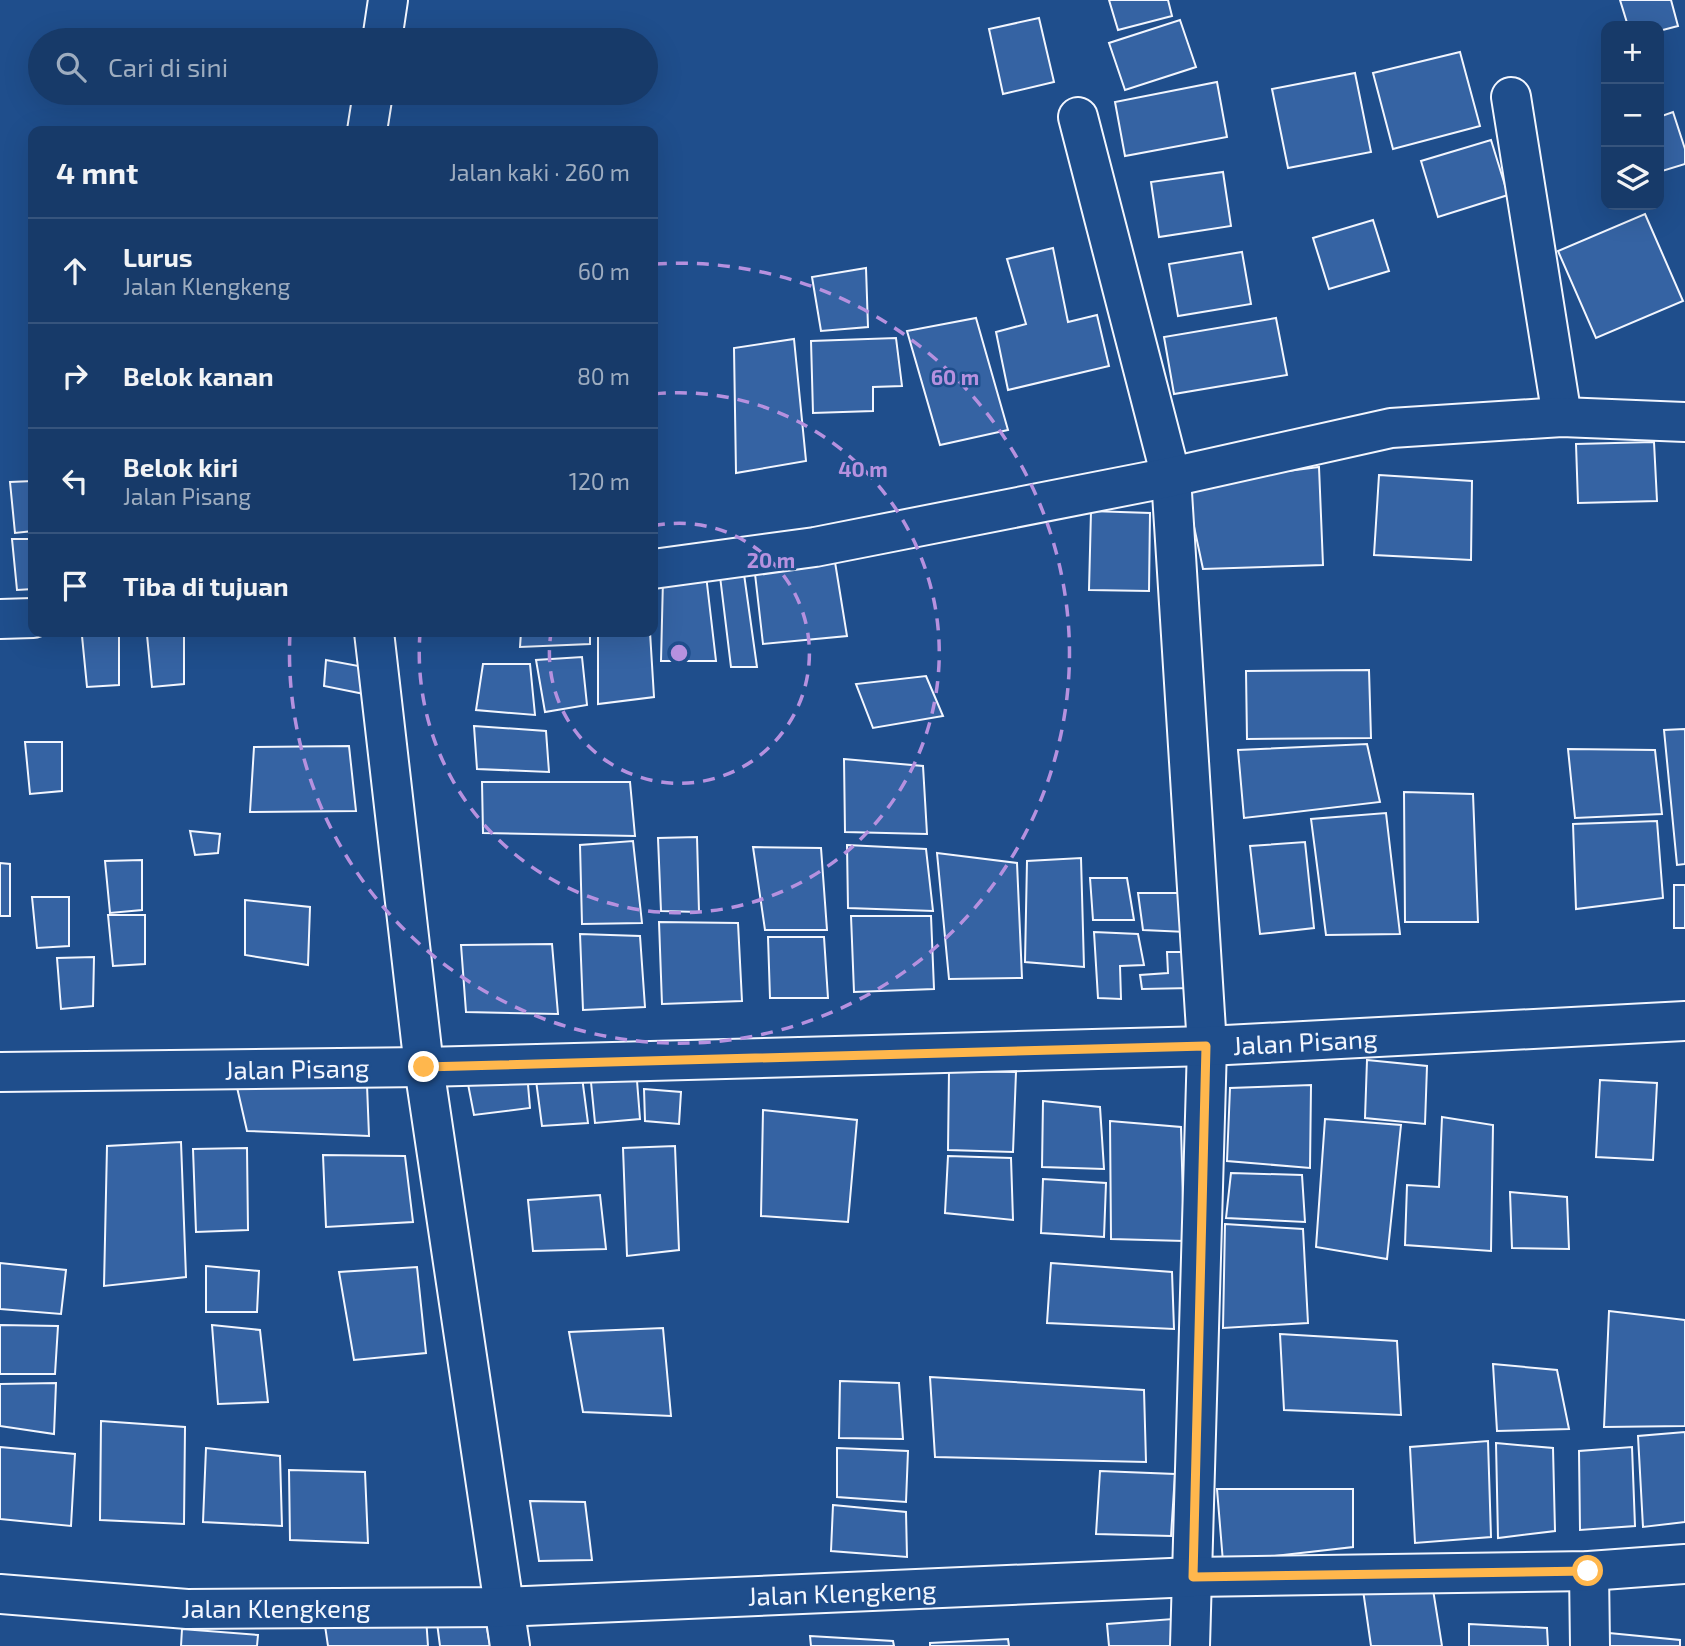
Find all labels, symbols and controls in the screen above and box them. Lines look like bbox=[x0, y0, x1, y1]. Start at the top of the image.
map controls bbox=[1601, 21, 1664, 210]
button: + bbox=[1601, 21, 1664, 84]
search box bbox=[28, 28, 658, 105]
icon: search bbox=[52, 48, 90, 86]
text: Cari di sini bbox=[108, 51, 228, 82]
button: − bbox=[1601, 84, 1664, 147]
button: layers bbox=[1601, 147, 1664, 210]
text: 4 mnt bbox=[56, 154, 138, 190]
text: Jalan kaki · 260 m bbox=[449, 158, 630, 186]
text: Lurus bbox=[123, 241, 193, 272]
icon: ahead bbox=[56, 252, 94, 290]
text: 60 m bbox=[578, 257, 630, 285]
text: Jalan Klengkeng bbox=[123, 272, 290, 300]
icon: right bbox=[56, 357, 94, 395]
text: Belok kanan bbox=[123, 360, 274, 391]
text: 80 m bbox=[577, 362, 630, 390]
text: 60 m bbox=[931, 364, 979, 389]
text: Belok kiri bbox=[123, 451, 238, 482]
text: 40 m bbox=[838, 456, 888, 481]
icon: left bbox=[56, 462, 94, 500]
text: 120 m bbox=[569, 467, 630, 495]
text: Jalan Pisang bbox=[123, 482, 251, 510]
text: 20 m bbox=[747, 547, 795, 572]
icon: arrive bbox=[56, 567, 94, 605]
text: Tiba di tujuan bbox=[123, 570, 289, 601]
centre of rings bbox=[667, 641, 691, 665]
street label: Jalan Pisang bbox=[1232, 1022, 1378, 1060]
street label: Jalan Pisang bbox=[224, 1051, 370, 1085]
route end bbox=[408, 1051, 439, 1082]
route start bbox=[1572, 1555, 1603, 1586]
street label: Jalan Klengkeng bbox=[747, 1573, 937, 1611]
street label: Jalan Klengkeng bbox=[181, 1592, 371, 1623]

